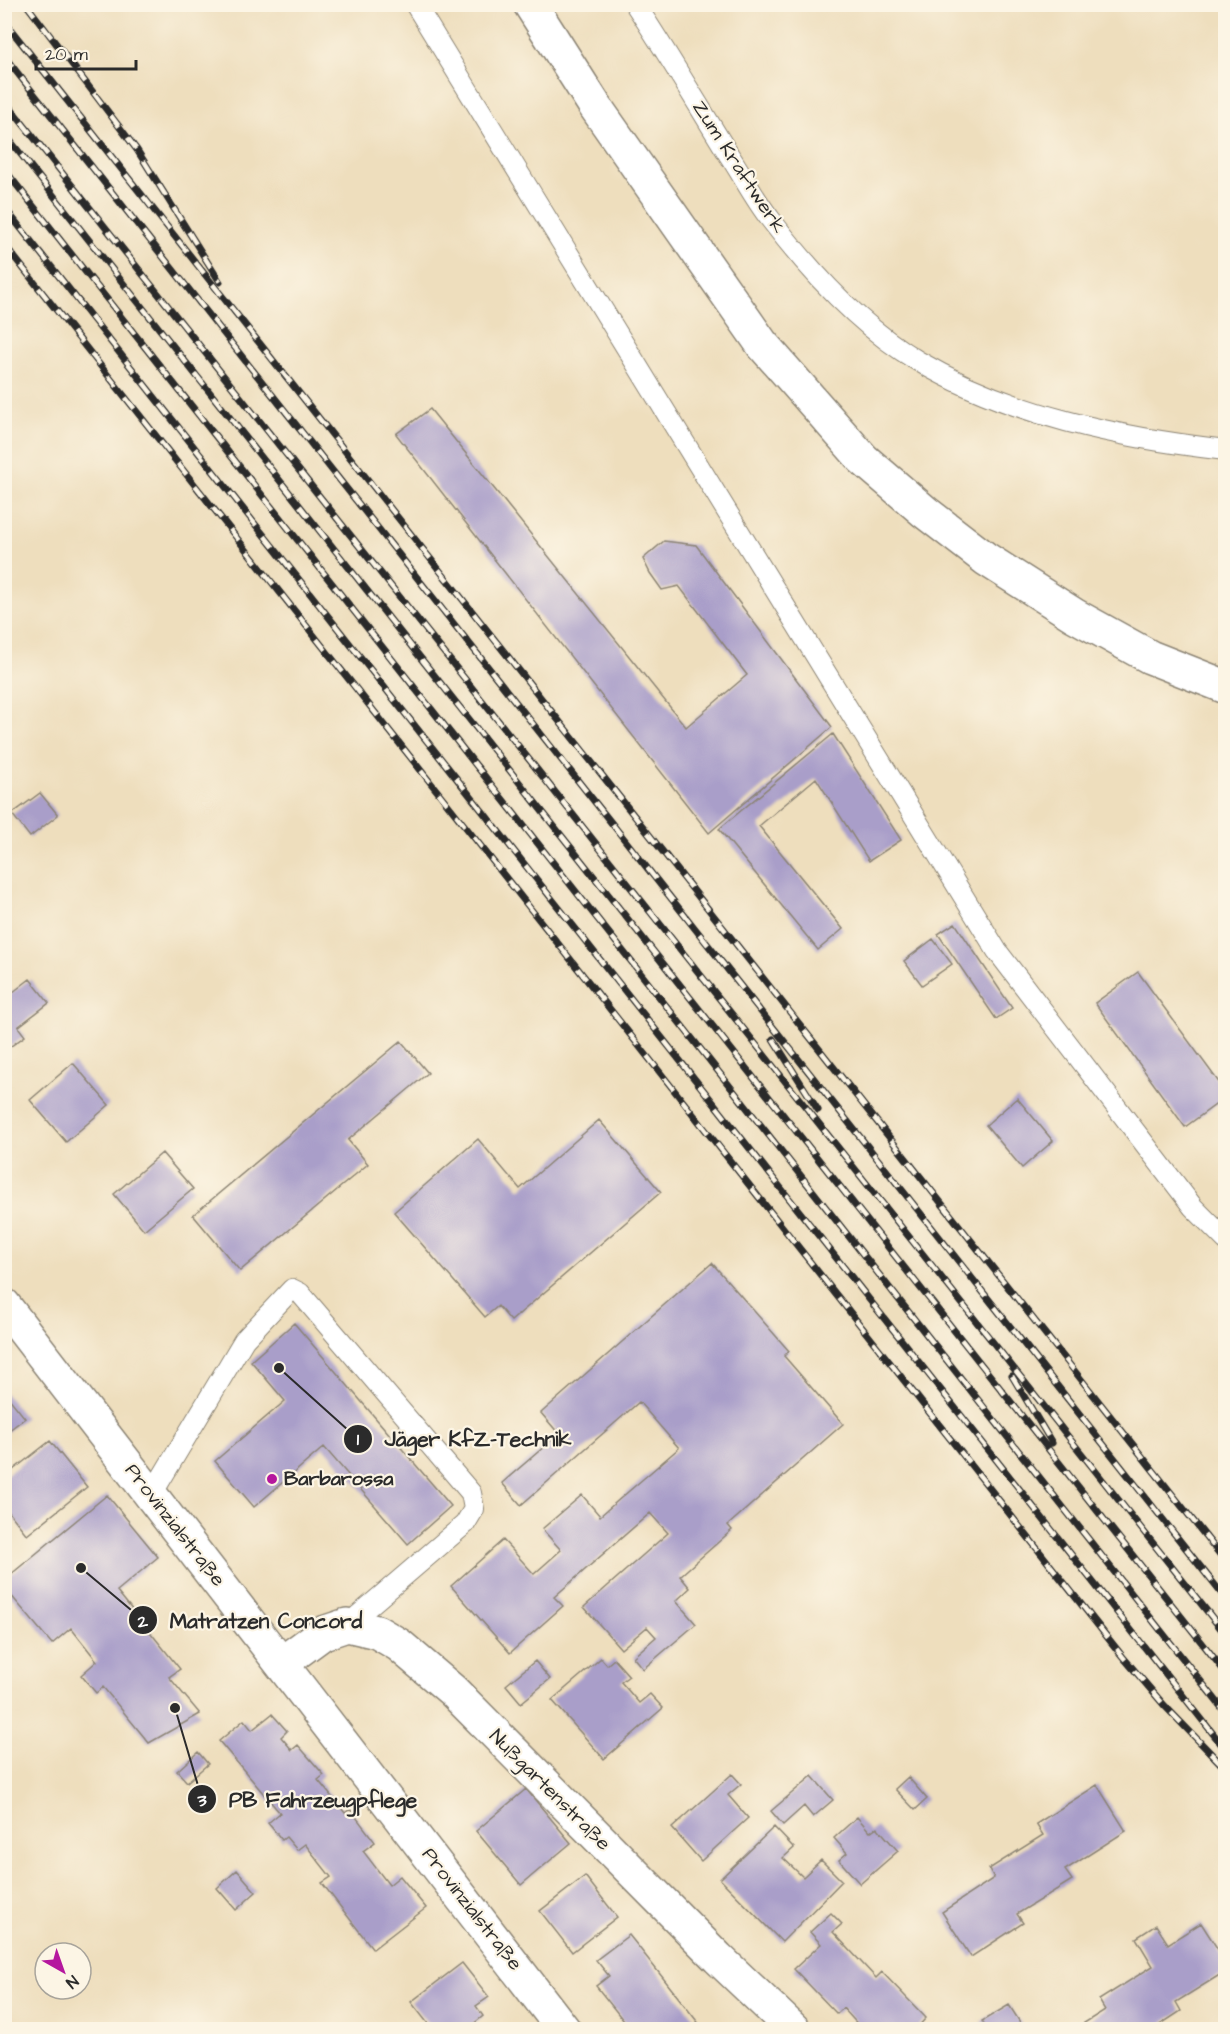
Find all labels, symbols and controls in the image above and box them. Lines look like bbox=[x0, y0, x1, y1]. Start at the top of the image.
scale bar bbox=[36, 33, 136, 71]
text: 20 m bbox=[45, 42, 88, 67]
street label: Zum Kraftwerk bbox=[686, 95, 792, 239]
callout: Jäger KfZ-Technik bbox=[343, 1419, 584, 1458]
text: Jäger KfZ-Technik bbox=[384, 1425, 572, 1456]
text: 1 bbox=[357, 1427, 360, 1452]
street label: Provinzialstraße bbox=[118, 1458, 232, 1592]
place label: Barbarossa bbox=[284, 1465, 394, 1493]
marker: Barbarossa bbox=[265, 1472, 279, 1486]
callout: Matratzen Concord bbox=[128, 1601, 375, 1640]
text: Matratzen Concord bbox=[170, 1607, 363, 1636]
text: 2 bbox=[137, 1609, 149, 1634]
street label: Nußgartenstraße bbox=[482, 1723, 617, 1858]
callout: PB Fahrzeugpflege bbox=[187, 1780, 429, 1819]
text: PB Fahrzeugpflege bbox=[229, 1786, 418, 1817]
text: 3 bbox=[196, 1788, 207, 1813]
street label: Provinzialstraße bbox=[415, 1842, 529, 1976]
north arrow bbox=[33, 1941, 93, 2001]
text: N bbox=[61, 1970, 83, 1993]

